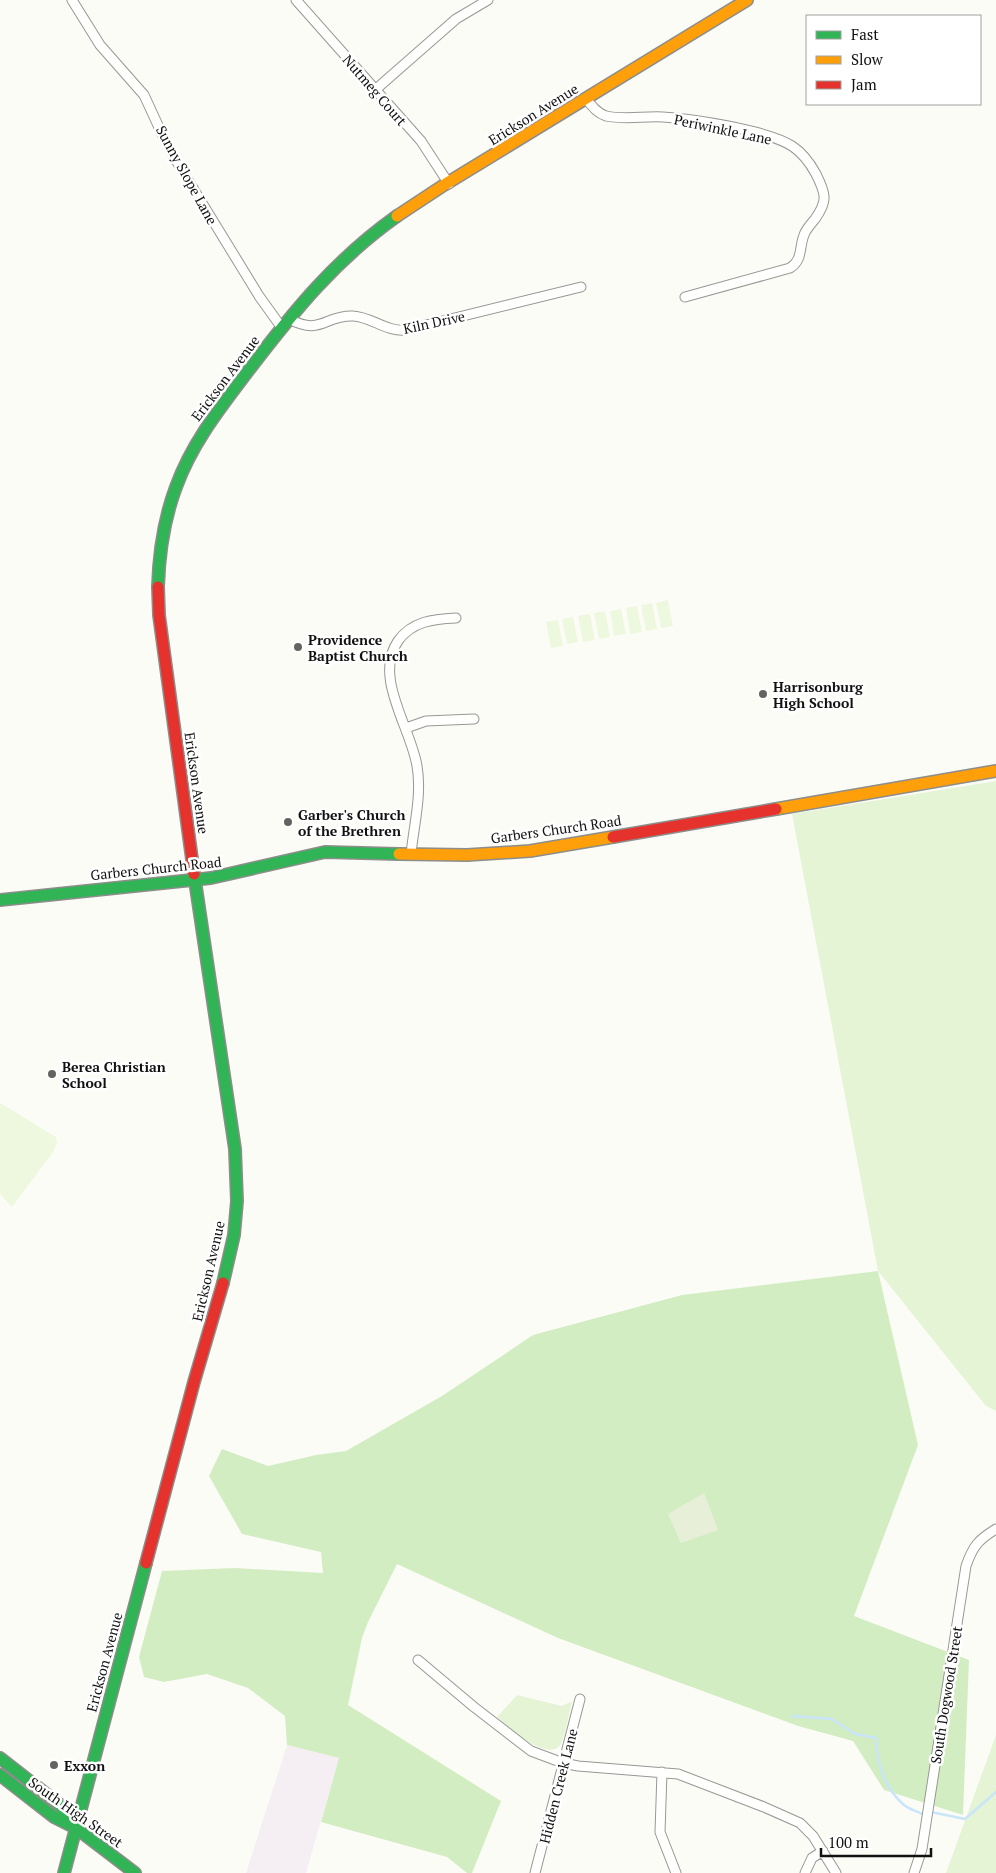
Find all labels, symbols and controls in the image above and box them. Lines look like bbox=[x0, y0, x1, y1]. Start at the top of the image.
legend bbox=[806, 15, 981, 105]
text: Fast bbox=[851, 24, 879, 44]
text: Slow bbox=[851, 49, 884, 69]
street label: Nutmeg Court bbox=[339, 50, 412, 130]
text: Jam bbox=[851, 74, 877, 94]
street label: Erickson Avenue bbox=[484, 79, 582, 149]
street label: Periwinkle Lane bbox=[672, 109, 774, 149]
street label: Sunny Slope Lane bbox=[152, 122, 222, 228]
street label: Kiln Drive bbox=[401, 306, 467, 338]
street label: Erickson Avenue bbox=[187, 331, 263, 425]
place label: Providence Baptist Church bbox=[308, 630, 408, 665]
marker: Providence Baptist Church bbox=[292, 641, 304, 653]
place label: Harrisonburg High School bbox=[773, 677, 864, 712]
marker: Harrisonburg High School bbox=[757, 688, 769, 700]
street label: Erickson Avenue bbox=[180, 731, 214, 835]
place label: Garber's Church of the Brethren bbox=[298, 805, 405, 840]
street label: Garbers Church Road bbox=[490, 810, 623, 848]
marker: Garber's Church of the Brethren bbox=[282, 816, 294, 828]
street label: Garbers Church Road bbox=[90, 852, 223, 884]
place label: Berea Christian School bbox=[62, 1057, 166, 1092]
marker: Berea Christian School bbox=[46, 1068, 58, 1080]
street label: Erickson Avenue bbox=[187, 1219, 229, 1323]
street label: Erickson Avenue bbox=[82, 1610, 126, 1714]
street label: South Dogwood Street bbox=[926, 1624, 966, 1765]
street label: Hidden Creek Lane bbox=[535, 1726, 581, 1846]
place label: Exxon bbox=[64, 1756, 105, 1775]
marker: Exxon bbox=[48, 1759, 60, 1771]
street label: South High Street bbox=[25, 1772, 128, 1852]
scale bar bbox=[821, 1826, 931, 1858]
text: 100 m bbox=[828, 1832, 869, 1852]

